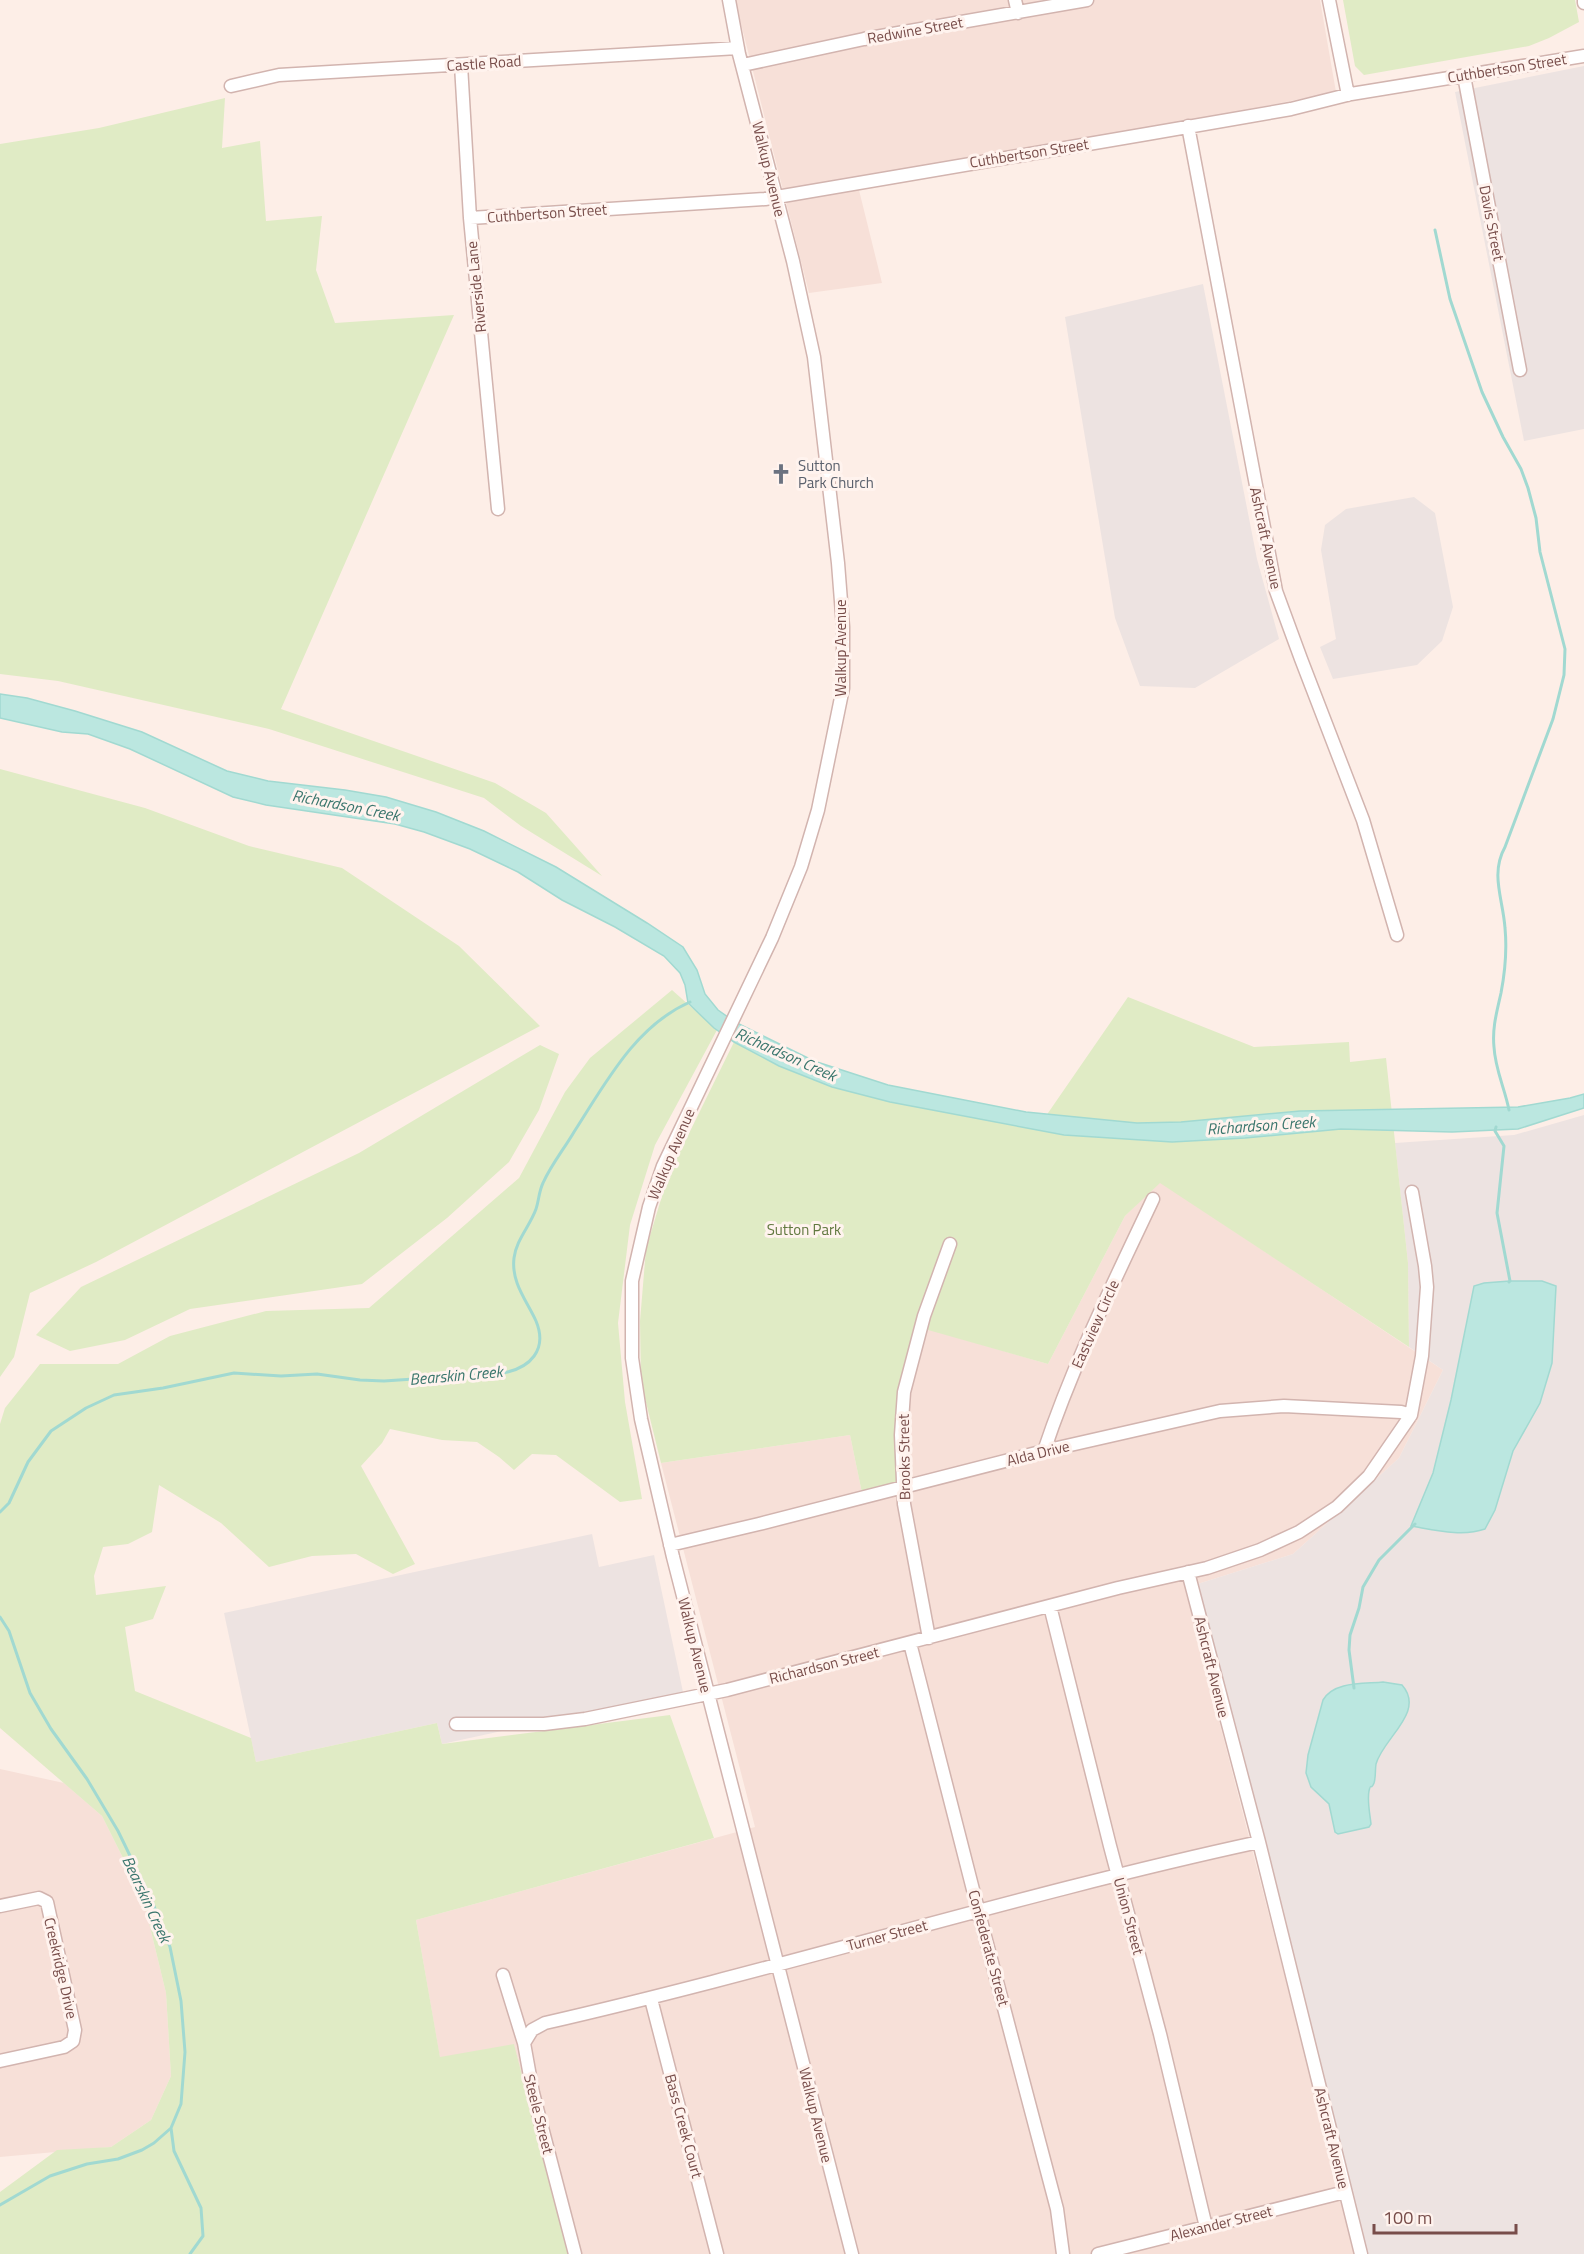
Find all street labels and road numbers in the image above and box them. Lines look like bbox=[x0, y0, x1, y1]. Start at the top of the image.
street label: Redwine Street bbox=[865, 10, 965, 50]
street label: Cuthbertson Street bbox=[1446, 47, 1569, 89]
street label: Castle Road bbox=[446, 49, 522, 77]
street label: Walkup Avenue bbox=[746, 119, 792, 219]
street label: Cuthbertson Street bbox=[968, 132, 1091, 174]
street label: Davis Street bbox=[1473, 183, 1511, 263]
street label: Cuthbertson Street bbox=[486, 197, 608, 229]
street label: Riverside Lane bbox=[460, 240, 492, 334]
street label: Ashcraft Avenue bbox=[1244, 485, 1288, 591]
street label: Walkup Avenue bbox=[829, 599, 852, 697]
street label: Walkup Avenue bbox=[641, 1105, 701, 1203]
street label: Eastview Circle bbox=[1065, 1276, 1125, 1372]
street label: Brooks Street bbox=[892, 1413, 916, 1500]
street label: Alda Drive bbox=[1004, 1434, 1072, 1472]
street label: Walkup Avenue bbox=[672, 1595, 718, 1695]
street label: Ashcraft Avenue bbox=[1188, 1614, 1236, 1720]
street label: Richardson Street bbox=[767, 1640, 882, 1690]
street label: Union Street bbox=[1108, 1875, 1151, 1958]
street label: Confederate Street bbox=[962, 1887, 1016, 2009]
street label: Turner Street bbox=[844, 1913, 931, 1957]
street label: Creekridge Drive bbox=[38, 1915, 84, 2021]
street label: Walkup Avenue bbox=[793, 2065, 839, 2165]
street label: Bass Creek Court bbox=[659, 2071, 709, 2181]
street label: Steele Street bbox=[518, 2072, 560, 2157]
street label: Ashcraft Avenue bbox=[1308, 2085, 1356, 2191]
street label: Alexander Street bbox=[1167, 2199, 1275, 2247]

